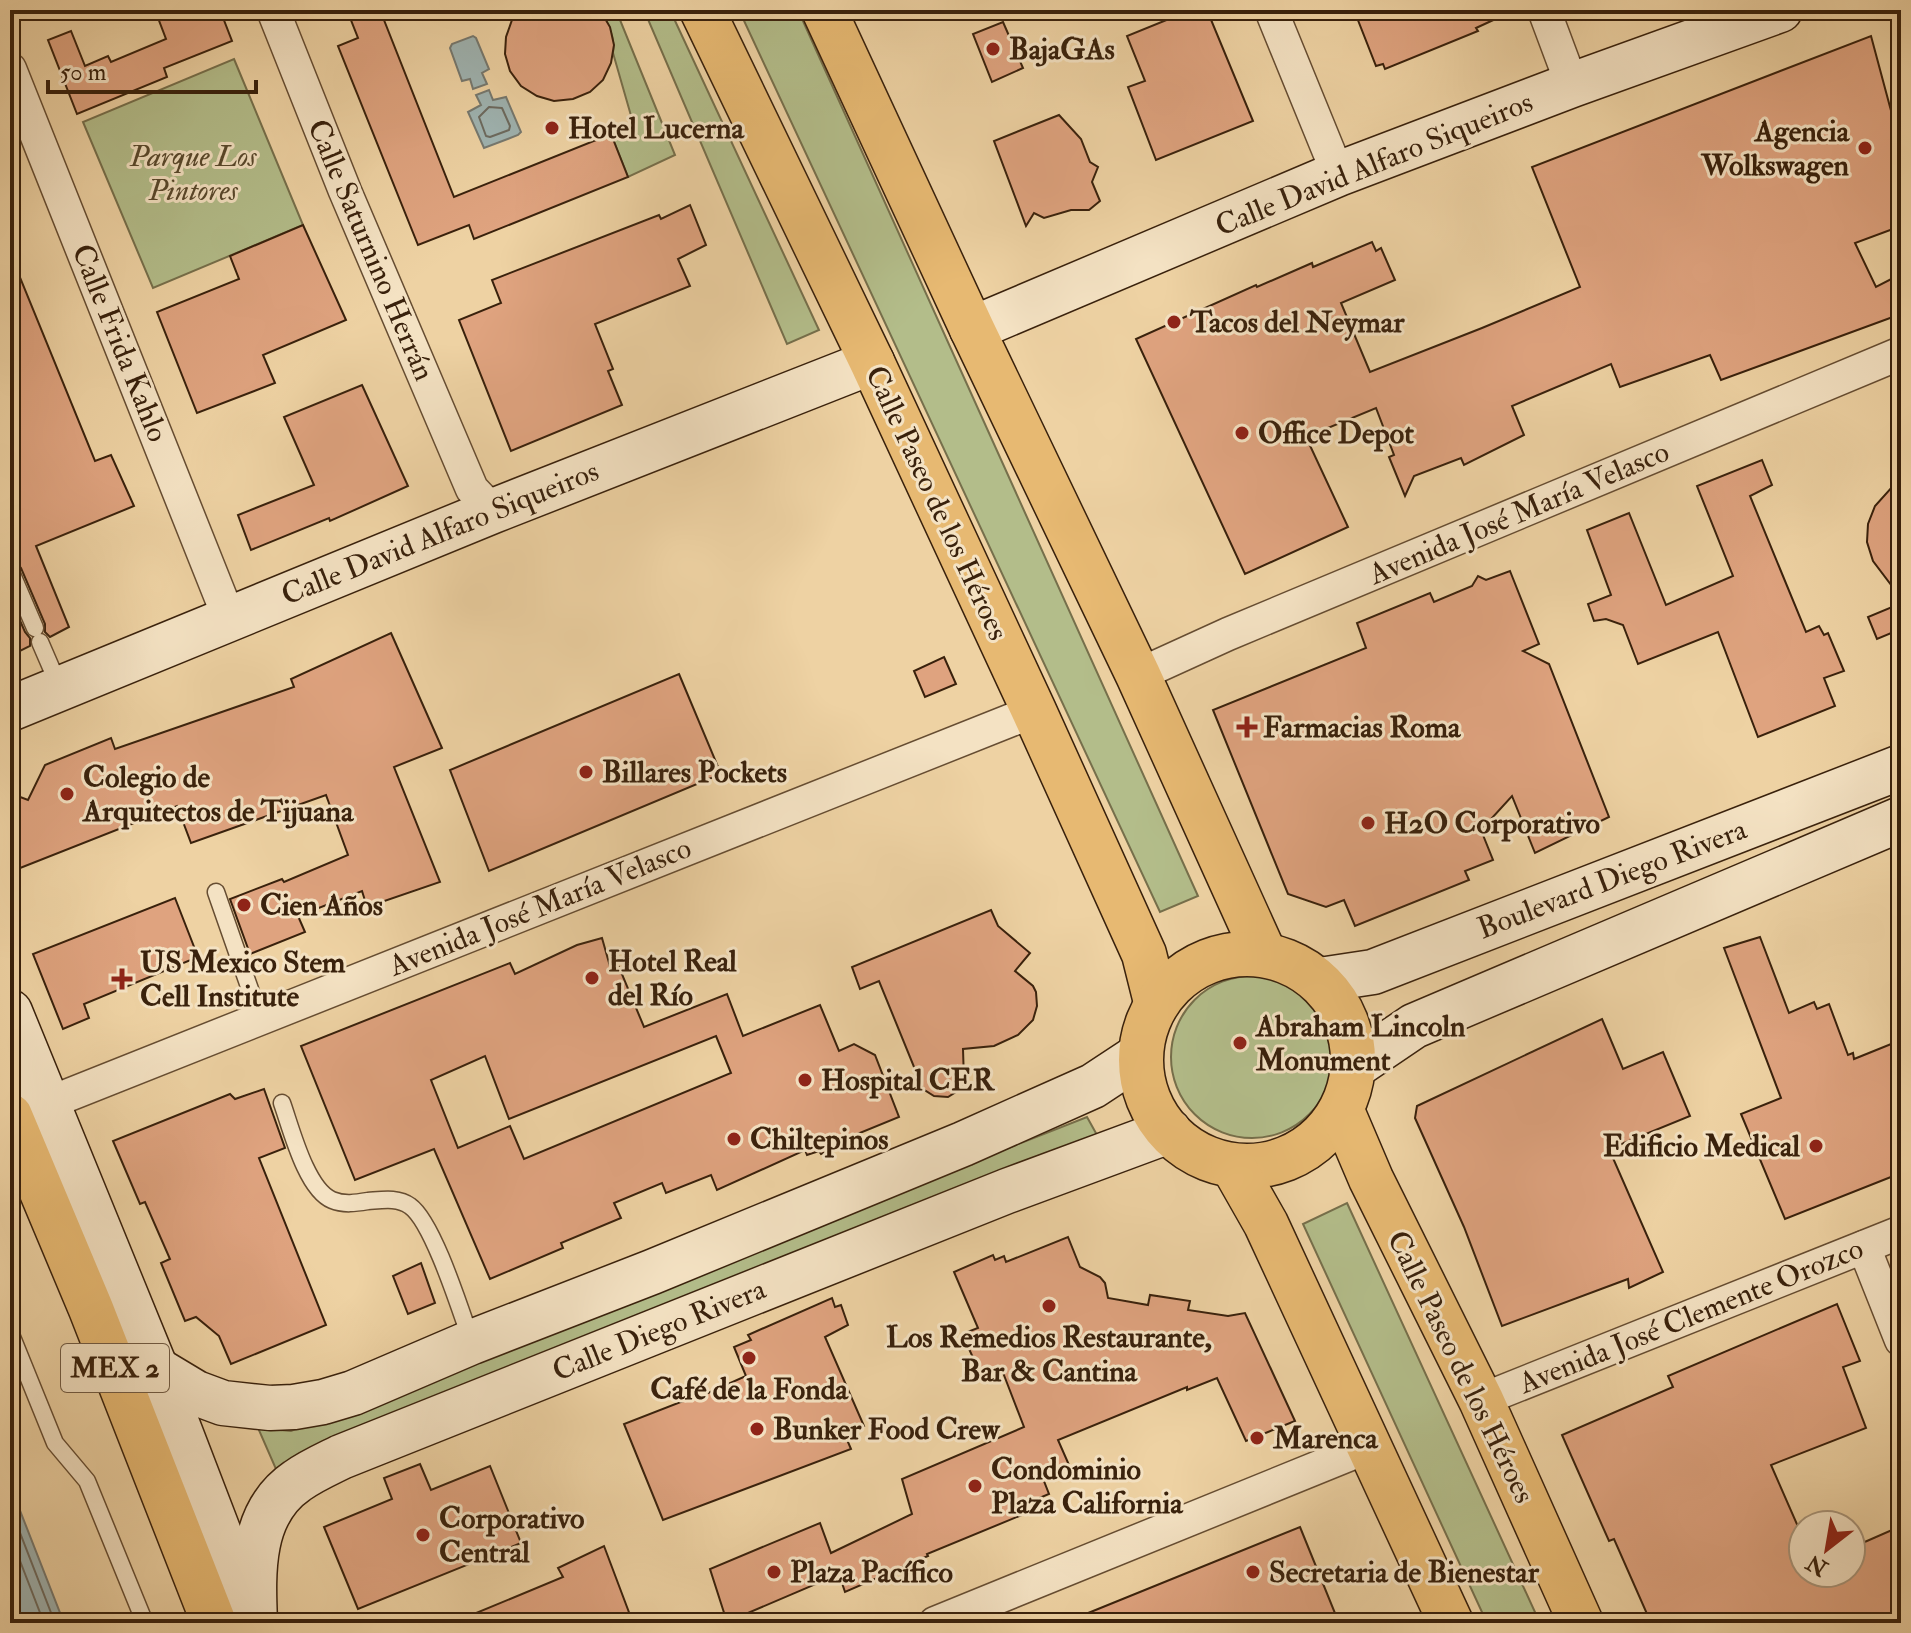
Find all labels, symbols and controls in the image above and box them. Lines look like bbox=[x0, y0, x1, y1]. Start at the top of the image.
place label: BajaGAs bbox=[1009, 31, 1115, 68]
marker: BajaGAs bbox=[984, 40, 1002, 58]
scale bar bbox=[48, 44, 256, 94]
text: 50 m bbox=[60, 57, 107, 88]
street label: Calle David Alfaro Siqueiros bbox=[1210, 83, 1538, 245]
place label: Hotel Lucerna bbox=[568, 110, 745, 147]
place label: Agencia Wolkswagen bbox=[1700, 113, 1851, 184]
street label: Calle Saturnino Herrán bbox=[299, 114, 443, 386]
marker: Hotel Lucerna bbox=[543, 119, 561, 137]
park label: Parque Los Pintores bbox=[128, 138, 257, 209]
marker: Agencia Wolkswagen bbox=[1856, 139, 1874, 157]
street label: Calle Frida Kahlo bbox=[64, 239, 176, 447]
place label: Tacos del Neymar bbox=[1189, 304, 1405, 341]
marker: Tacos del Neymar bbox=[1165, 313, 1183, 331]
street label: Calle Paseo de los Héroes bbox=[857, 360, 1017, 646]
place label: Office Depot bbox=[1258, 415, 1414, 452]
marker: Office Depot bbox=[1233, 424, 1251, 442]
street label: Avenida José María Velasco bbox=[1362, 433, 1675, 593]
street label: Calle David Alfaro Siqueiros bbox=[276, 452, 604, 614]
place label: Farmacias Roma bbox=[1263, 709, 1462, 746]
marker: Farmacias Roma bbox=[1238, 718, 1256, 736]
place label: Billares Pockets bbox=[602, 754, 787, 791]
place label: Colegio de Arquitectos de Tijuana bbox=[81, 759, 355, 830]
marker: Billares Pockets bbox=[577, 763, 595, 781]
marker: Colegio de Arquitectos de Tijuana bbox=[58, 785, 76, 803]
place label: H2O Corporativo bbox=[1384, 805, 1600, 842]
street label: Boulevard Diego Rivera bbox=[1472, 810, 1752, 947]
marker: H2O Corporativo bbox=[1359, 814, 1377, 832]
street label: Avenida José María Velasco bbox=[383, 829, 696, 985]
place label: Cien Años bbox=[260, 887, 383, 924]
marker: Cien Años bbox=[235, 896, 253, 914]
place label: Hotel Real del Río bbox=[608, 943, 737, 1014]
place label: US Mexico Stem Cell Institute bbox=[140, 944, 346, 1015]
marker: US Mexico Stem Cell Institute bbox=[111, 968, 133, 990]
marker: Hotel Real del Río bbox=[583, 969, 601, 987]
place label: Abraham Lincoln Monument bbox=[1254, 1008, 1466, 1079]
marker: Abraham Lincoln Monument bbox=[1231, 1034, 1249, 1052]
place label: Hospital CER bbox=[821, 1062, 995, 1099]
marker: Hospital CER bbox=[796, 1071, 814, 1089]
place label: Chiltepinos bbox=[750, 1121, 889, 1158]
place label: Edificio Medical bbox=[1603, 1128, 1800, 1165]
marker: Chiltepinos bbox=[725, 1130, 743, 1148]
marker: Edificio Medical bbox=[1807, 1137, 1825, 1155]
street label: Calle Paseo de los Héroes bbox=[1379, 1225, 1543, 1509]
street label: Avenida José Clemente Orozco bbox=[1513, 1230, 1869, 1402]
street label: Calle Diego Rivera bbox=[547, 1270, 772, 1390]
marker: Los Remedios Restaurante, Bar & Cantina bbox=[1040, 1297, 1058, 1315]
place label: Los Remedios Restaurante, Bar & Cantina bbox=[886, 1319, 1212, 1390]
road number: MEX 2 bbox=[61, 1344, 169, 1392]
marker: Café de la Fonda bbox=[740, 1349, 758, 1367]
place label: Café de la Fonda bbox=[650, 1371, 849, 1408]
place label: Bunker Food Crew bbox=[773, 1411, 1001, 1448]
marker: Bunker Food Crew bbox=[748, 1420, 766, 1438]
place label: Marenca bbox=[1272, 1420, 1379, 1457]
marker: Marenca bbox=[1248, 1429, 1266, 1447]
place label: Condominio Plaza California bbox=[991, 1451, 1184, 1522]
marker: Condominio Plaza California bbox=[966, 1477, 984, 1495]
place label: Corporativo Central bbox=[439, 1500, 584, 1571]
north arrow bbox=[1787, 1509, 1867, 1589]
marker: Corporativo Central bbox=[414, 1526, 432, 1544]
text: N bbox=[1801, 1548, 1834, 1583]
place label: Plaza Pacífico bbox=[790, 1554, 953, 1591]
place label: Secretaria de Bienestar bbox=[1269, 1554, 1540, 1591]
marker: Plaza Pacífico bbox=[765, 1563, 783, 1581]
marker: Secretaria de Bienestar bbox=[1244, 1563, 1262, 1581]

